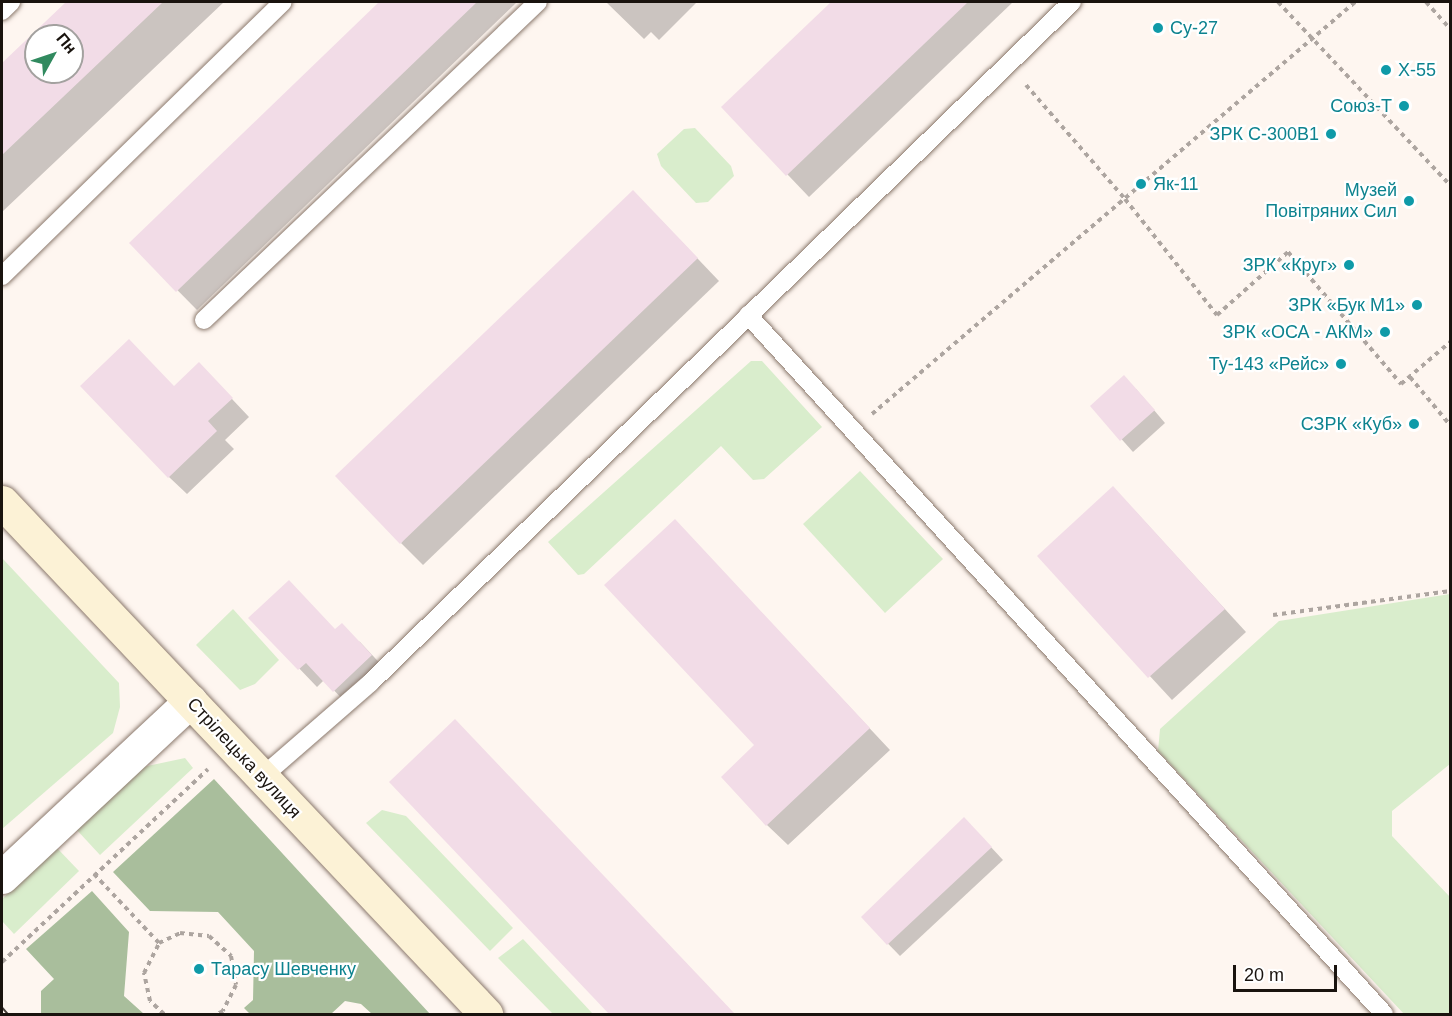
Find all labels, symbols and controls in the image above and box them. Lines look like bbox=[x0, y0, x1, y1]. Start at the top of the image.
place label: Су-27 bbox=[1170, 17, 1218, 39]
marker: Су-27 bbox=[1151, 21, 1165, 35]
north arrow bbox=[24, 24, 84, 84]
text: Пн bbox=[53, 30, 80, 57]
place label: Х-55 bbox=[1398, 59, 1436, 81]
marker: Х-55 bbox=[1379, 63, 1393, 77]
place label: Союз-Т bbox=[1330, 95, 1392, 117]
marker: Союз-Т bbox=[1397, 99, 1411, 113]
place label: ЗРК С-300В1 bbox=[1210, 123, 1319, 145]
marker: ЗРК С-300В1 bbox=[1324, 127, 1338, 141]
place label: Як-11 bbox=[1153, 173, 1199, 195]
marker: Як-11 bbox=[1134, 177, 1148, 191]
place label: Музей Повітряних Сил bbox=[1265, 180, 1397, 222]
marker: Музей Повітряних Сил bbox=[1402, 194, 1416, 208]
place label: ЗРК «Круг» bbox=[1243, 254, 1337, 276]
marker: ЗРК «Круг» bbox=[1342, 258, 1356, 272]
place label: ЗРК «Бук М1» bbox=[1288, 294, 1405, 316]
marker: ЗРК «Бук М1» bbox=[1410, 298, 1424, 312]
place label: ЗРК «ОСА - АКМ» bbox=[1223, 321, 1373, 343]
marker: ЗРК «ОСА - АКМ» bbox=[1378, 325, 1392, 339]
place label: Ту-143 «Рейс» bbox=[1209, 353, 1329, 375]
marker: Ту-143 «Рейс» bbox=[1334, 357, 1348, 371]
place label: СЗРК «Куб» bbox=[1301, 413, 1402, 435]
marker: СЗРК «Куб» bbox=[1407, 417, 1421, 431]
street label: Стрілецька вулиця bbox=[183, 693, 305, 823]
scale bar bbox=[1236, 953, 1340, 991]
place label: Тарасу Шевченку bbox=[211, 958, 356, 980]
marker: Тарасу Шевченку bbox=[192, 962, 206, 976]
text: 20 m bbox=[1244, 965, 1284, 985]

